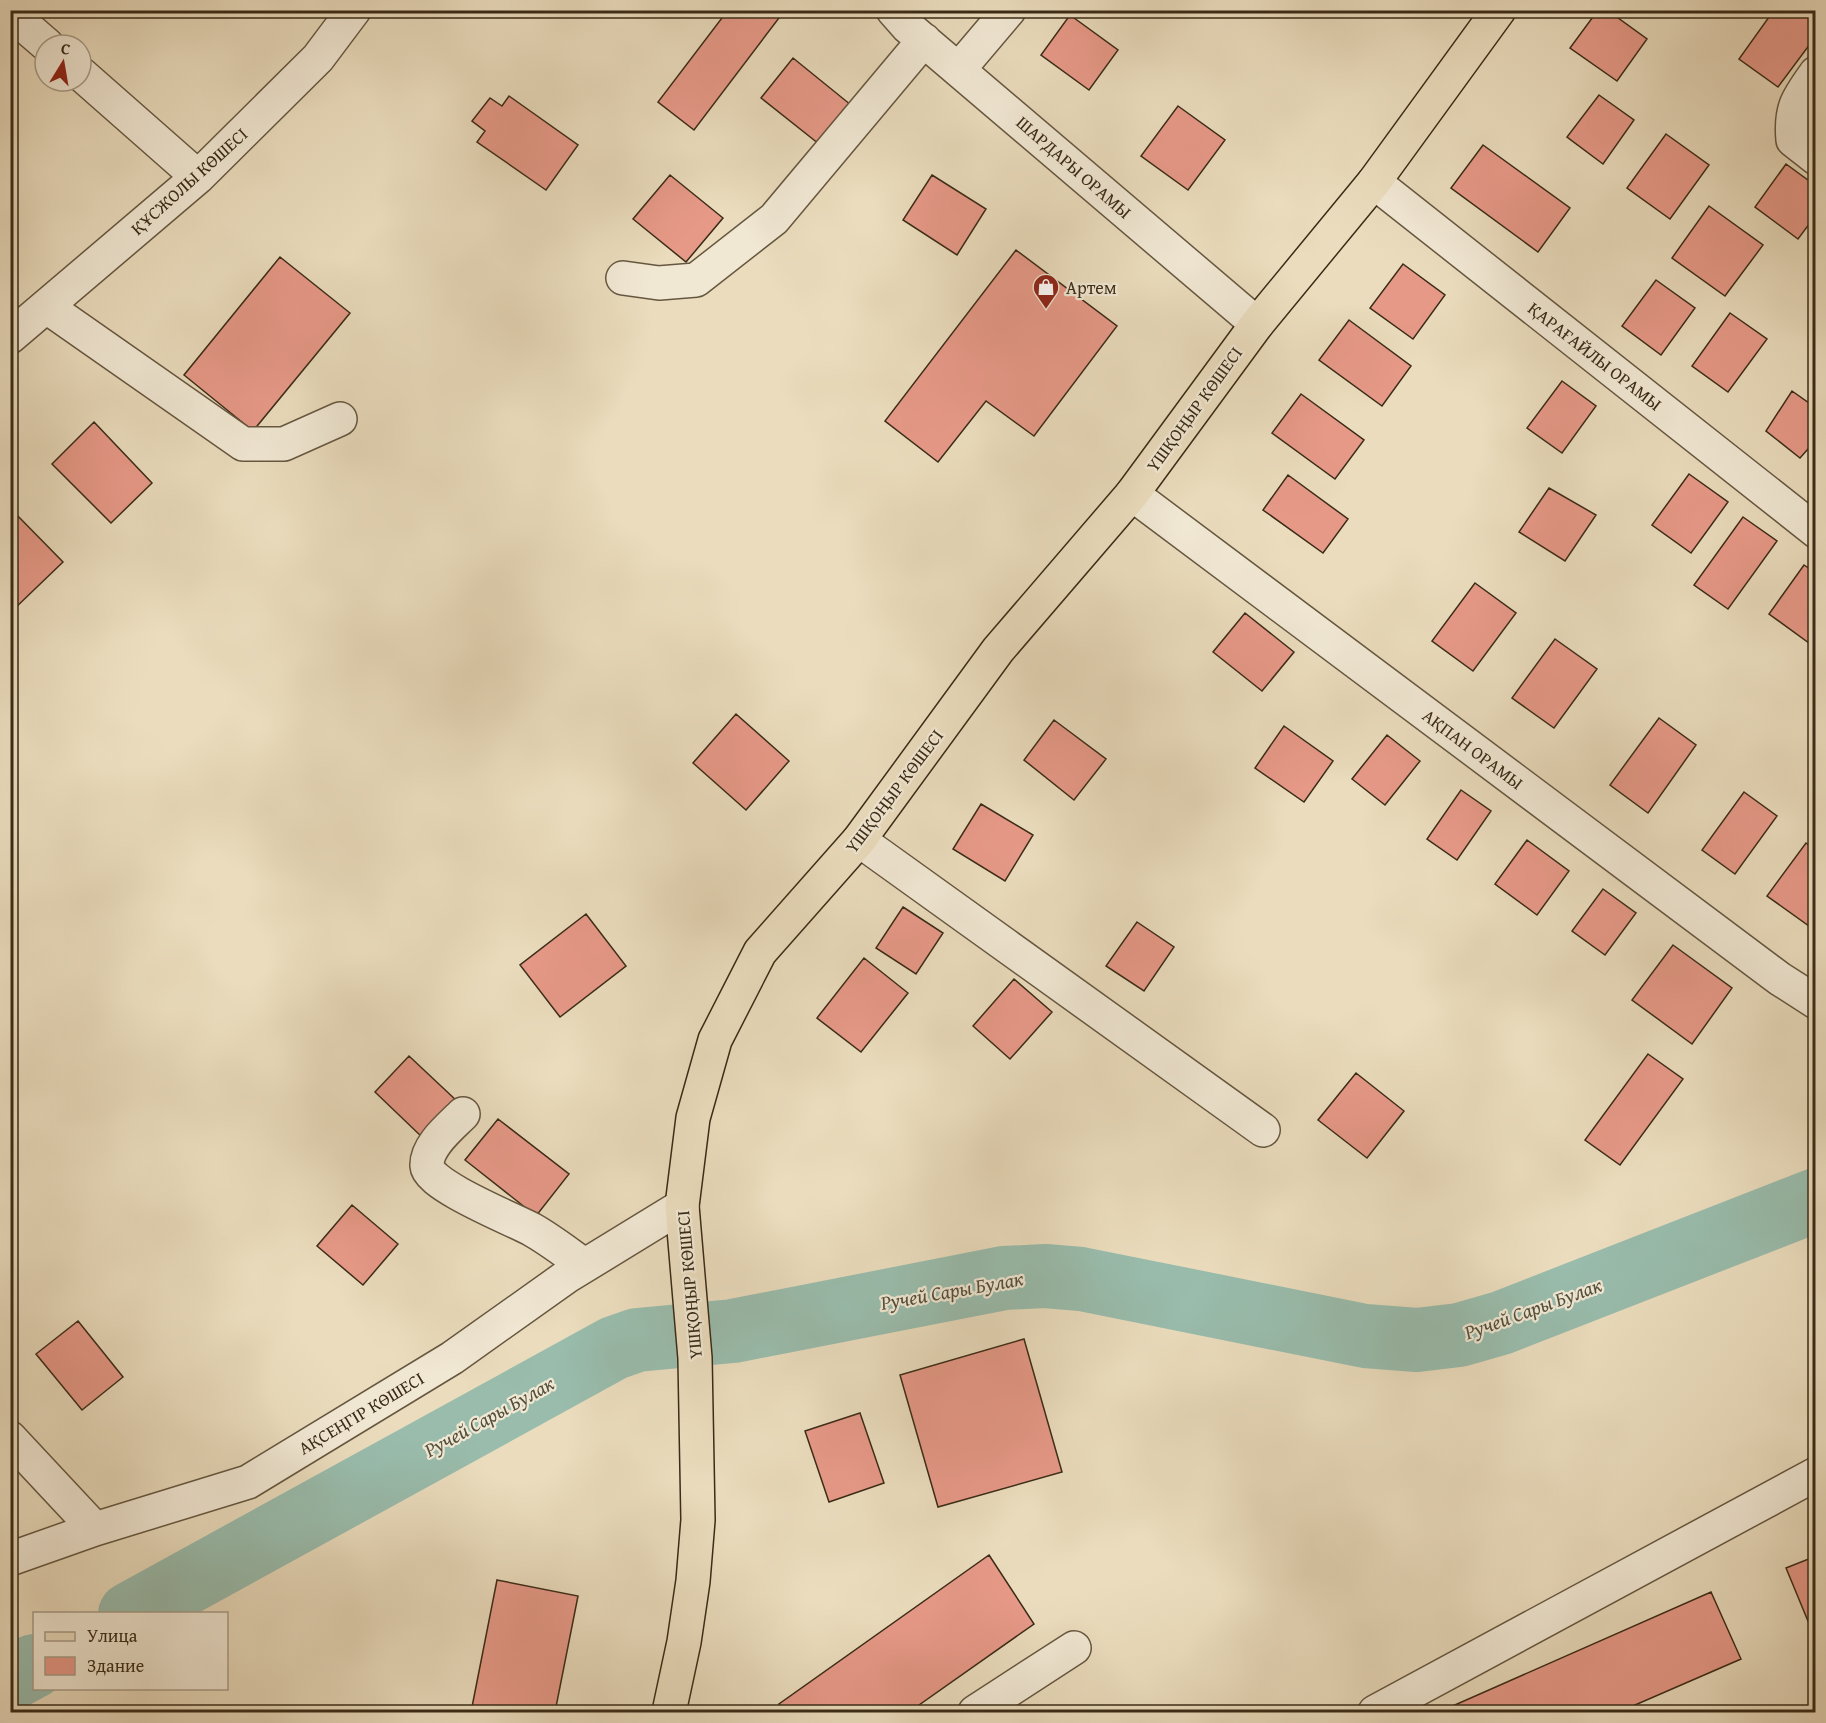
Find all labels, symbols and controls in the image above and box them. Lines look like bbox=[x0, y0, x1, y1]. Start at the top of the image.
north arrow bbox=[33, 33, 93, 93]
text: С bbox=[59, 36, 73, 61]
street label: ШАРДАРЫ ОРАМЫ bbox=[1010, 109, 1138, 225]
street label: ҚҰСЖОЛЫ КӨШЕСІ bbox=[124, 121, 254, 241]
shop icon: Артем bbox=[1031, 272, 1061, 310]
place label: Артем bbox=[1066, 274, 1117, 301]
street label: ҚАРАҒАЙЛЫ ОРАМЫ bbox=[1522, 295, 1668, 417]
street label: ҮШҚОҢЫР КӨШЕСІ bbox=[1139, 341, 1249, 477]
street label: АҚПАН ОРАМЫ bbox=[1417, 702, 1529, 796]
street label: ҮШҚОҢЫР КӨШЕСІ bbox=[838, 723, 950, 859]
street label: ҮШҚОҢЫР КӨШЕСІ bbox=[669, 1209, 709, 1361]
water label: Ручей Сары Булак bbox=[877, 1263, 1026, 1317]
water label: Ручей Сары Булак bbox=[1459, 1270, 1606, 1347]
street label: АҚСЕҢГІР КӨШЕСІ bbox=[293, 1365, 429, 1461]
water label: Ручей Сары Булак bbox=[418, 1368, 559, 1464]
legend bbox=[33, 1612, 228, 1690]
text: Улица bbox=[87, 1622, 138, 1649]
text: Здание bbox=[87, 1652, 144, 1679]

